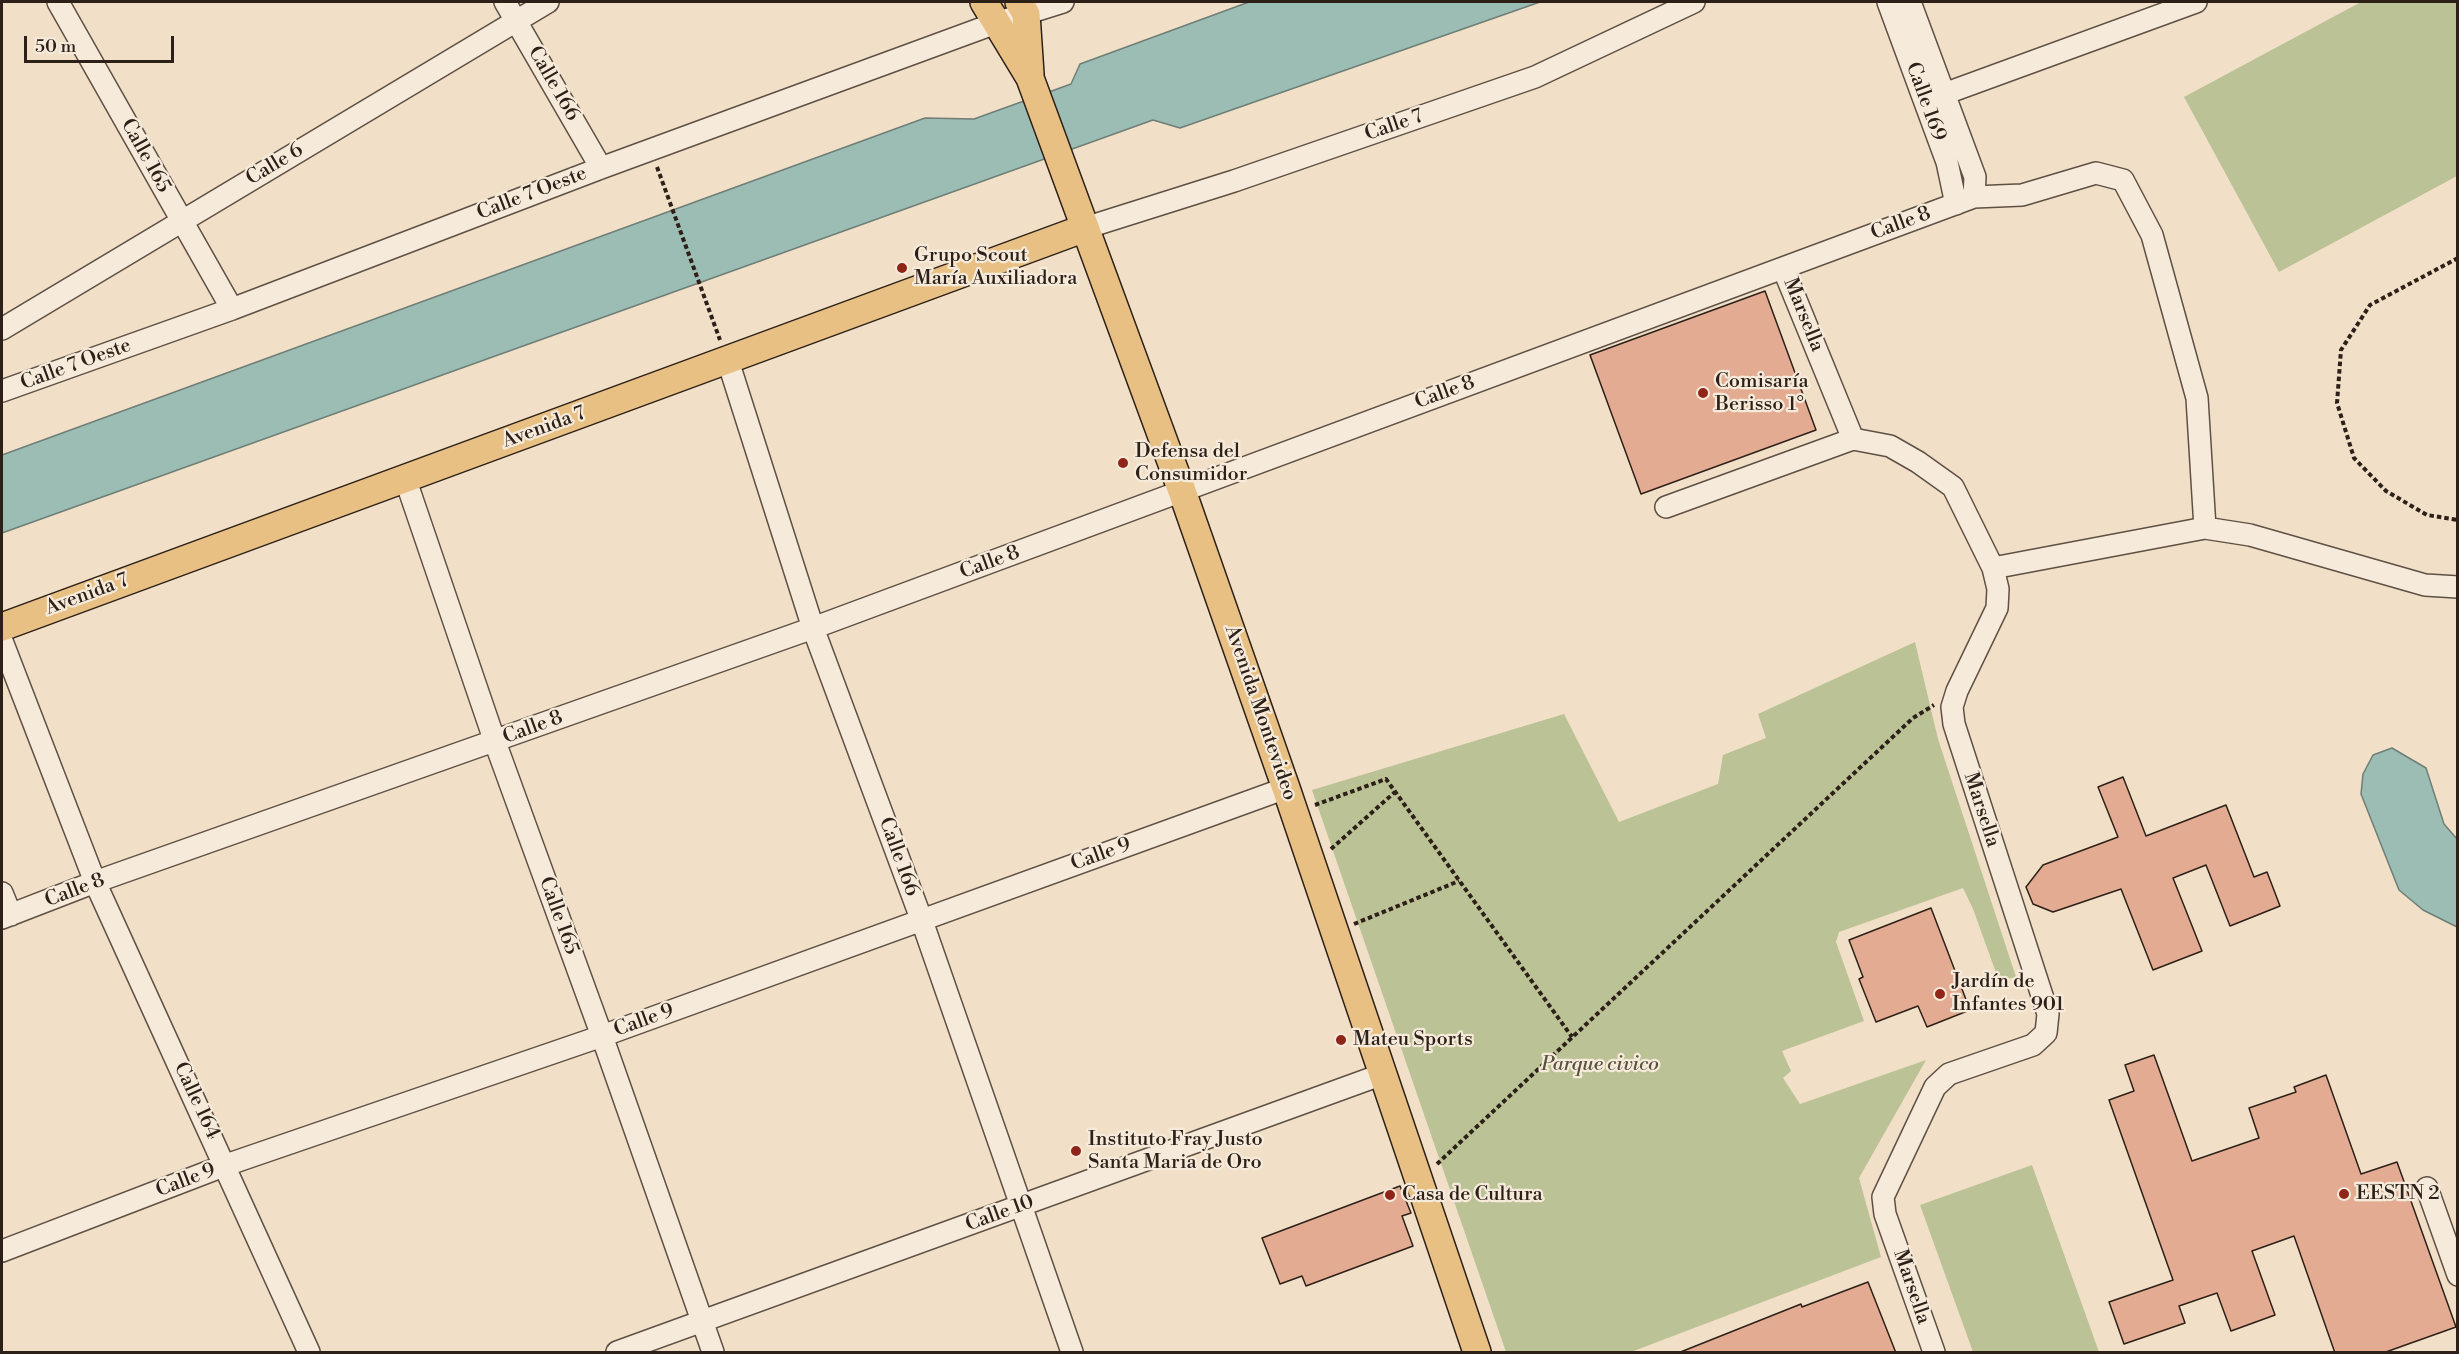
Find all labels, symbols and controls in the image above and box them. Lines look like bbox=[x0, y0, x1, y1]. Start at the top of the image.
scale bar bbox=[27, 24, 177, 62]
text: 50 m bbox=[35, 35, 76, 58]
street label: Calle 166 bbox=[522, 42, 584, 126]
street label: Calle 169 bbox=[1900, 59, 1950, 145]
street label: Calle 7 bbox=[1362, 105, 1426, 147]
street label: Calle 165 bbox=[115, 115, 175, 197]
street label: Calle 6 bbox=[242, 139, 308, 191]
street label: Calle 7 Oeste bbox=[474, 162, 590, 226]
street label: Calle 8 bbox=[1868, 202, 1934, 246]
place label: Grupo Scout María Auxiliadora bbox=[914, 244, 1077, 291]
marker: Grupo Scout María Auxiliadora bbox=[895, 261, 909, 275]
street label: Marsella bbox=[1777, 275, 1829, 355]
street label: Calle 7 Oeste bbox=[17, 334, 135, 396]
place label: Comisaría Berisso 1° bbox=[1715, 370, 1809, 417]
street label: Calle 8 bbox=[1412, 371, 1478, 415]
marker: Comisaría Berisso 1° bbox=[1696, 386, 1710, 400]
street label: Avenida 7 bbox=[499, 402, 589, 454]
place label: Defensa del Consumidor bbox=[1135, 440, 1247, 487]
marker: Defensa del Consumidor bbox=[1116, 456, 1130, 470]
street label: Calle 8 bbox=[957, 541, 1023, 585]
street label: Avenida 7 bbox=[42, 569, 132, 621]
street label: Avenida Montevideo bbox=[1219, 622, 1301, 804]
street label: Calle 8 bbox=[500, 706, 566, 750]
street label: Marsella bbox=[1958, 770, 2004, 850]
street label: Calle 166 bbox=[873, 814, 923, 900]
street label: Calle 9 bbox=[1068, 833, 1134, 877]
street label: Calle 8 bbox=[42, 869, 108, 913]
street label: Calle 165 bbox=[533, 874, 583, 958]
place label: Jardín de Infantes 901 bbox=[1952, 970, 2064, 1017]
marker: Jardín de Infantes 901 bbox=[1933, 987, 1947, 1001]
street label: Calle 9 bbox=[611, 999, 677, 1043]
place label: Mateu Sports bbox=[1353, 1028, 1473, 1052]
marker: Mateu Sports bbox=[1334, 1033, 1348, 1047]
park label: Parque civico bbox=[1541, 1053, 1659, 1077]
street label: Calle 164 bbox=[168, 1059, 224, 1143]
place label: Instituto Fray Justo Santa Maria de Oro bbox=[1088, 1128, 1263, 1175]
marker: Instituto Fray Justo Santa Maria de Oro bbox=[1069, 1144, 1083, 1158]
street label: Calle 9 bbox=[153, 1159, 219, 1203]
place label: EESTN 2 bbox=[2356, 1182, 2440, 1206]
place label: Casa de Cultura bbox=[1402, 1183, 1543, 1207]
marker: EESTN 2 bbox=[2337, 1187, 2351, 1201]
marker: Casa de Cultura bbox=[1383, 1188, 1397, 1202]
street label: Calle 10 bbox=[962, 1191, 1038, 1237]
street label: Marsella bbox=[1887, 1247, 1935, 1327]

